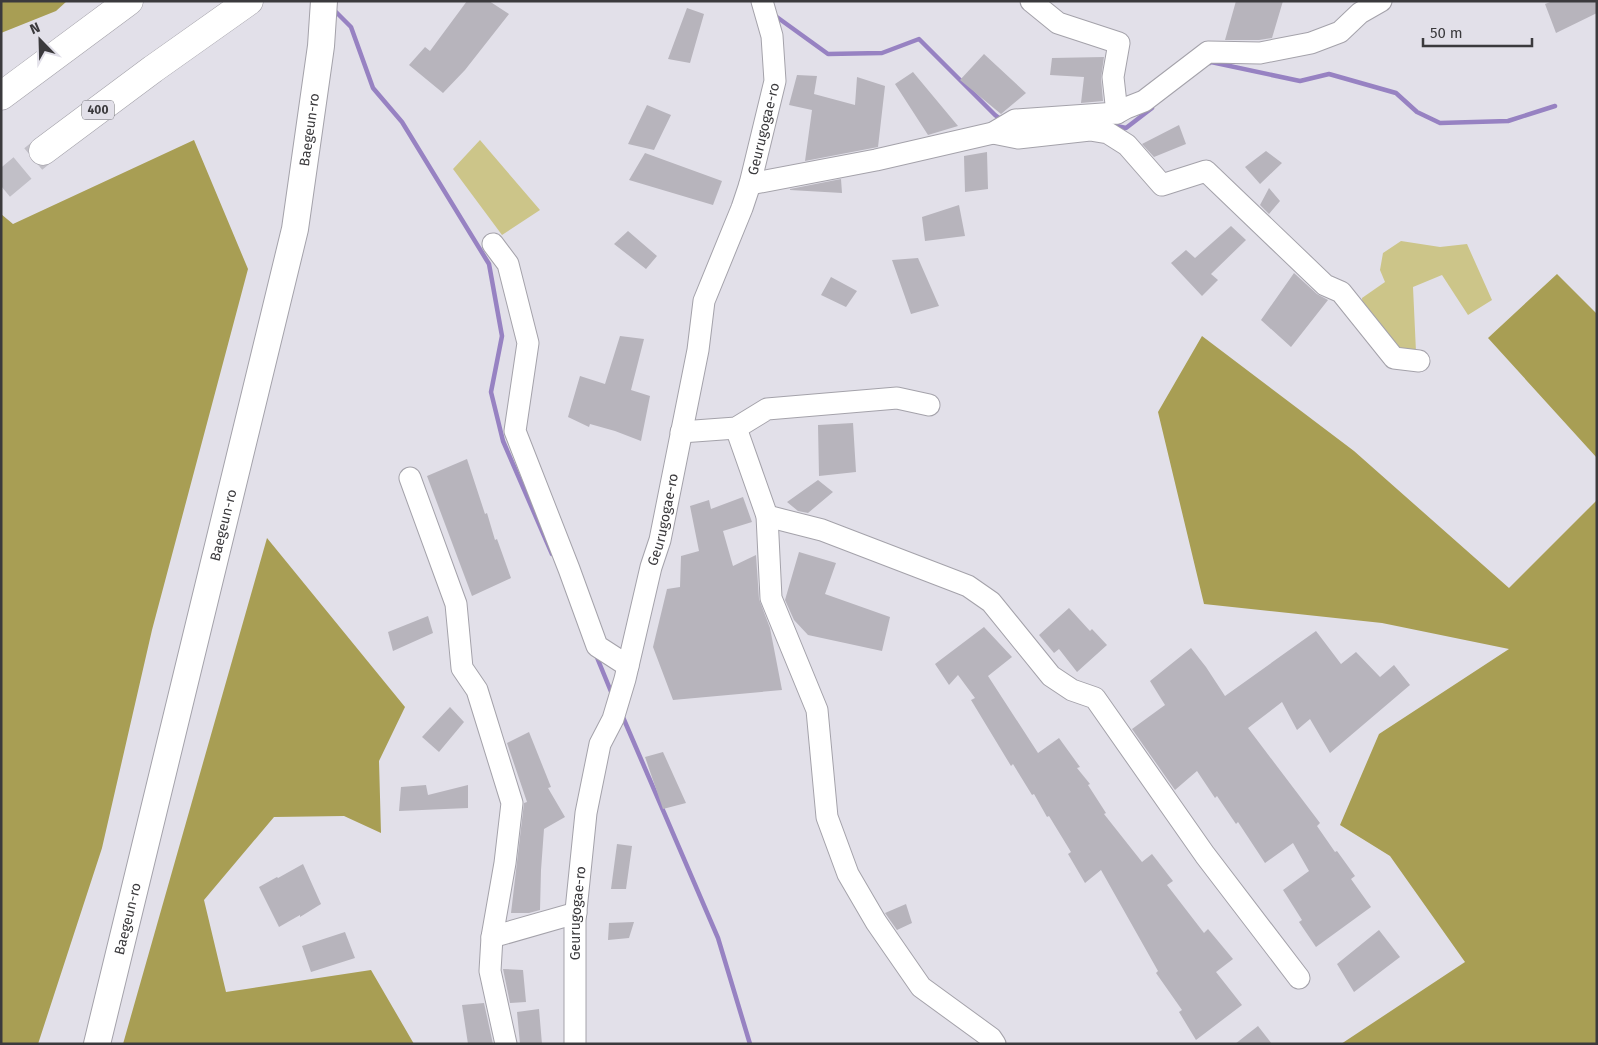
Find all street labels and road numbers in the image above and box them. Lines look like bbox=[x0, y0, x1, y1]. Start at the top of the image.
street label: Geurugogae-ro bbox=[744, 81, 783, 177]
street label: Baegeun-ro bbox=[296, 92, 323, 167]
road number: 400 bbox=[82, 100, 114, 120]
street label: Geurugogae-ro bbox=[644, 472, 682, 568]
street label: Baegeun-ro bbox=[207, 487, 241, 563]
street label: Geurugogae-ro bbox=[567, 865, 590, 960]
street label: Baegeun-ro bbox=[111, 881, 145, 957]

